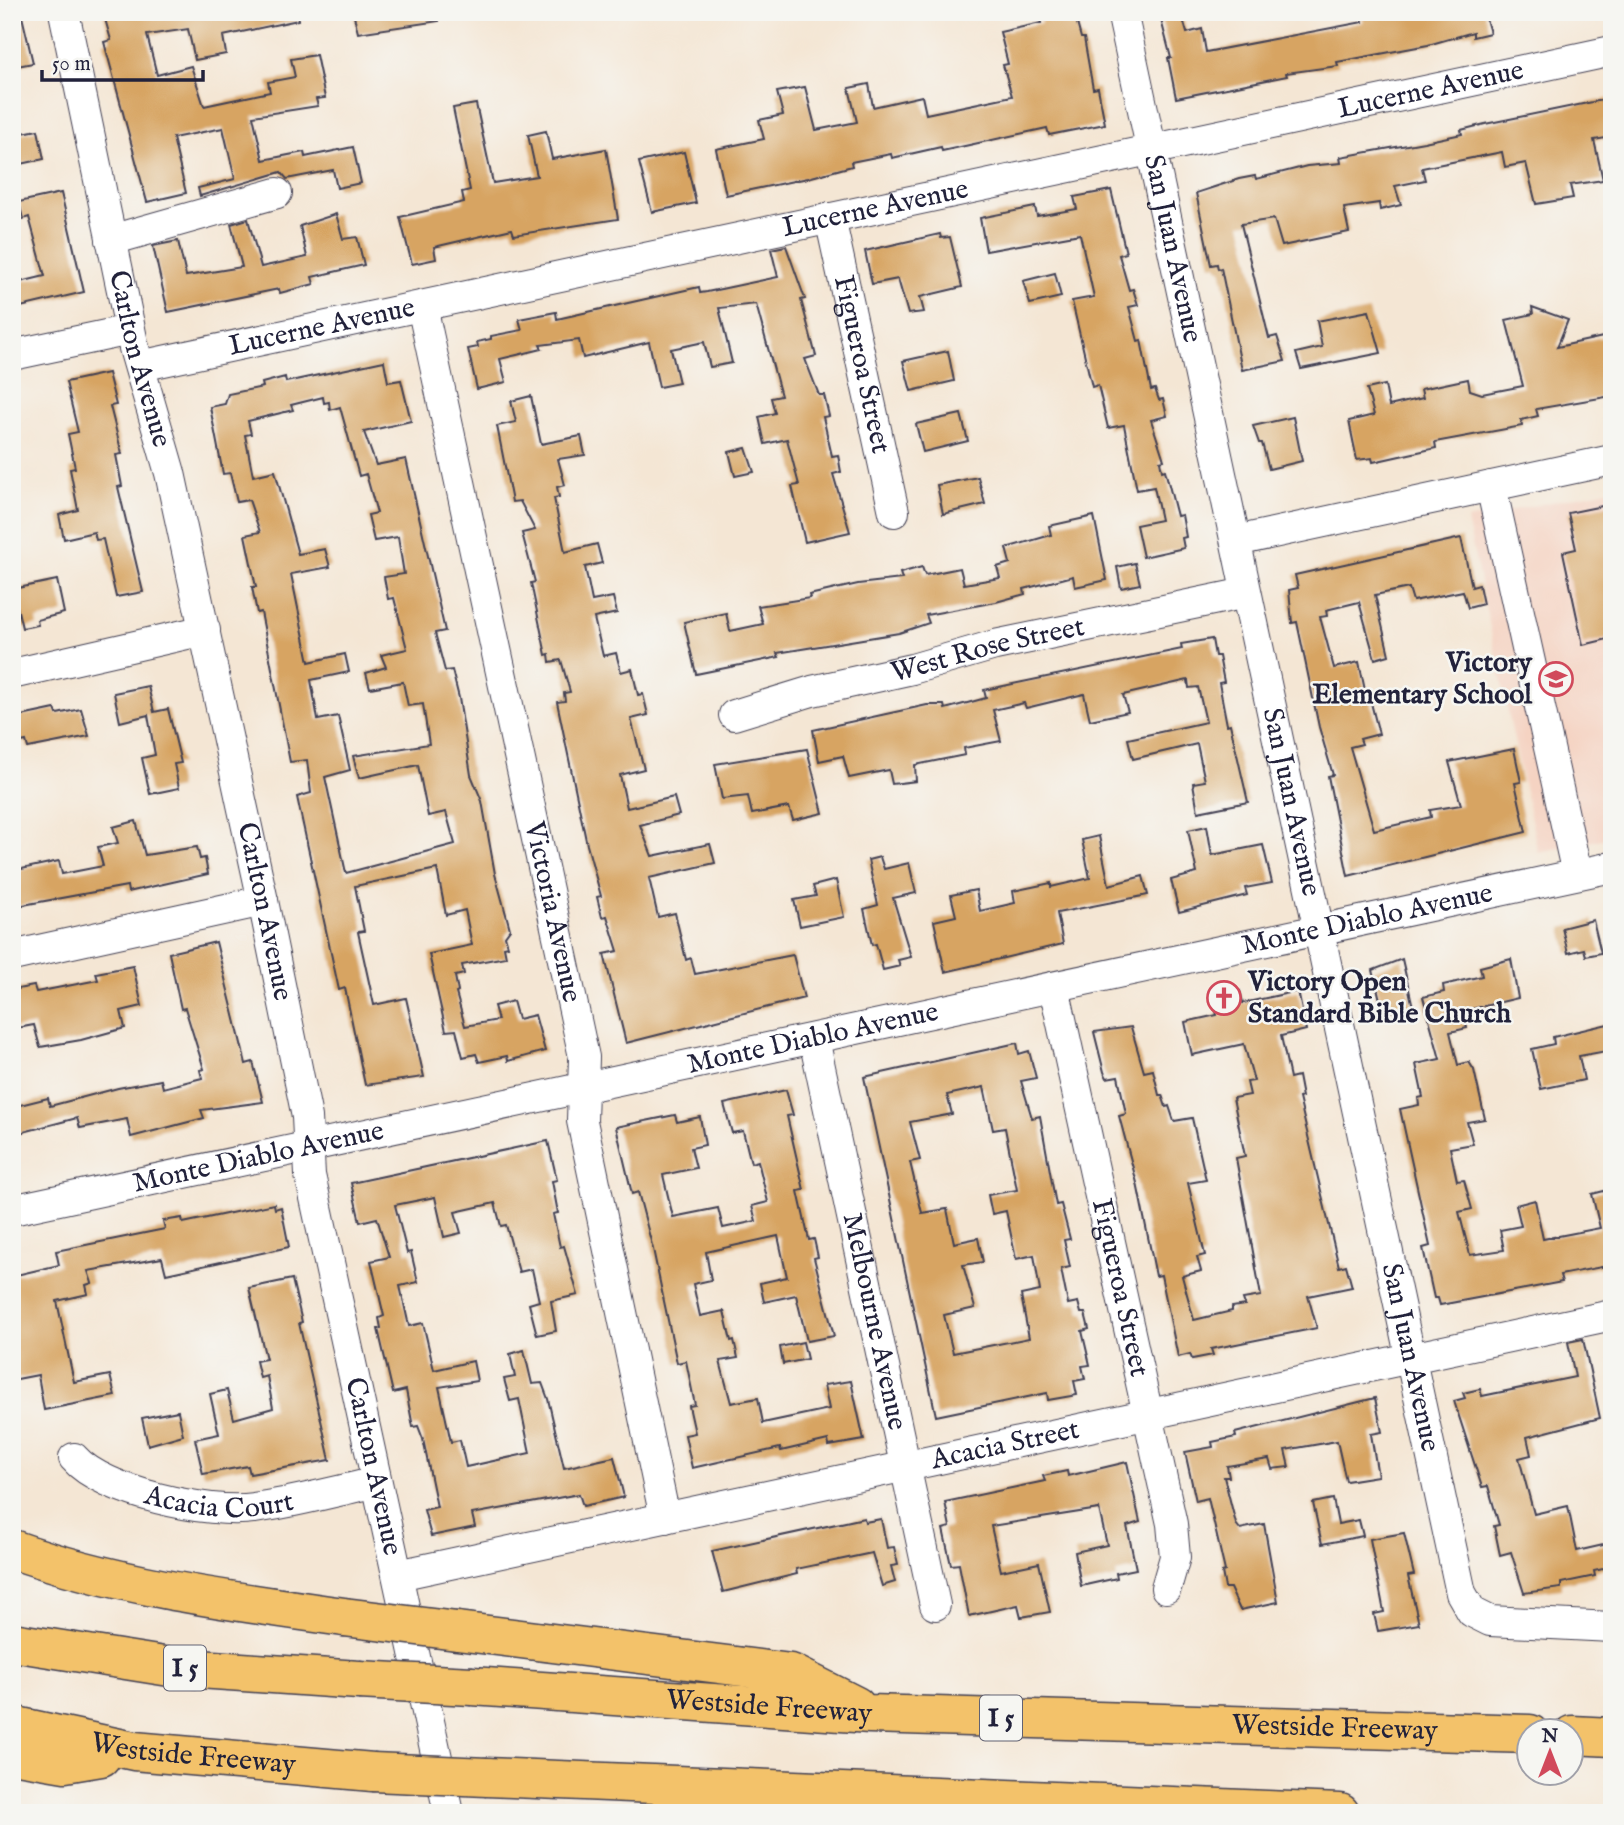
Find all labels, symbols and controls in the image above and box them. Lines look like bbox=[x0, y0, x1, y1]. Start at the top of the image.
scale bar bbox=[42, 38, 203, 82]
text: 50 m bbox=[52, 51, 91, 78]
street label: Lucerne Avenue bbox=[1335, 53, 1527, 127]
street label: San Juan Avenue bbox=[1136, 151, 1210, 346]
street label: Lucerne Avenue bbox=[779, 172, 972, 246]
street label: Carlton Avenue bbox=[101, 267, 179, 451]
street label: Figueroa Street bbox=[826, 272, 898, 457]
street label: Lucerne Avenue bbox=[226, 290, 418, 364]
street label: West Rose Street bbox=[888, 609, 1088, 691]
place label: Victory Elementary School bbox=[1312, 646, 1533, 713]
school or university icon: Victory Elementary School bbox=[1537, 660, 1575, 698]
street label: San Juan Avenue bbox=[1254, 705, 1329, 899]
street label: Victoria Avenue bbox=[516, 818, 589, 1006]
street label: Carlton Avenue bbox=[229, 819, 300, 1004]
street label: Monte Diablo Avenue bbox=[1238, 876, 1496, 963]
place label: Victory Open Standard Bible Church bbox=[1247, 965, 1512, 1032]
church icon: Victory Open Standard Bible Church bbox=[1205, 979, 1243, 1017]
street label: Monte Diablo Avenue bbox=[684, 994, 942, 1082]
street label: Monte Diablo Avenue bbox=[130, 1113, 387, 1201]
street label: Figueroa Street bbox=[1084, 1196, 1157, 1380]
street label: Melbourne Avenue bbox=[834, 1210, 915, 1433]
street label: San Juan Avenue bbox=[1373, 1260, 1448, 1455]
street label: Carlton Avenue bbox=[337, 1374, 410, 1559]
street label: Acacia Street bbox=[927, 1412, 1083, 1478]
street label: Acacia Court bbox=[139, 1478, 297, 1527]
road number: I 5 bbox=[164, 1646, 206, 1690]
street label: Westside Freeway bbox=[665, 1682, 874, 1732]
road number: I 5 bbox=[980, 1695, 1022, 1740]
street label: Westside Freeway bbox=[1231, 1707, 1439, 1749]
north arrow bbox=[1516, 1716, 1586, 1786]
street label: Westside Freeway bbox=[87, 1725, 297, 1783]
text: N bbox=[1541, 1725, 1559, 1749]

